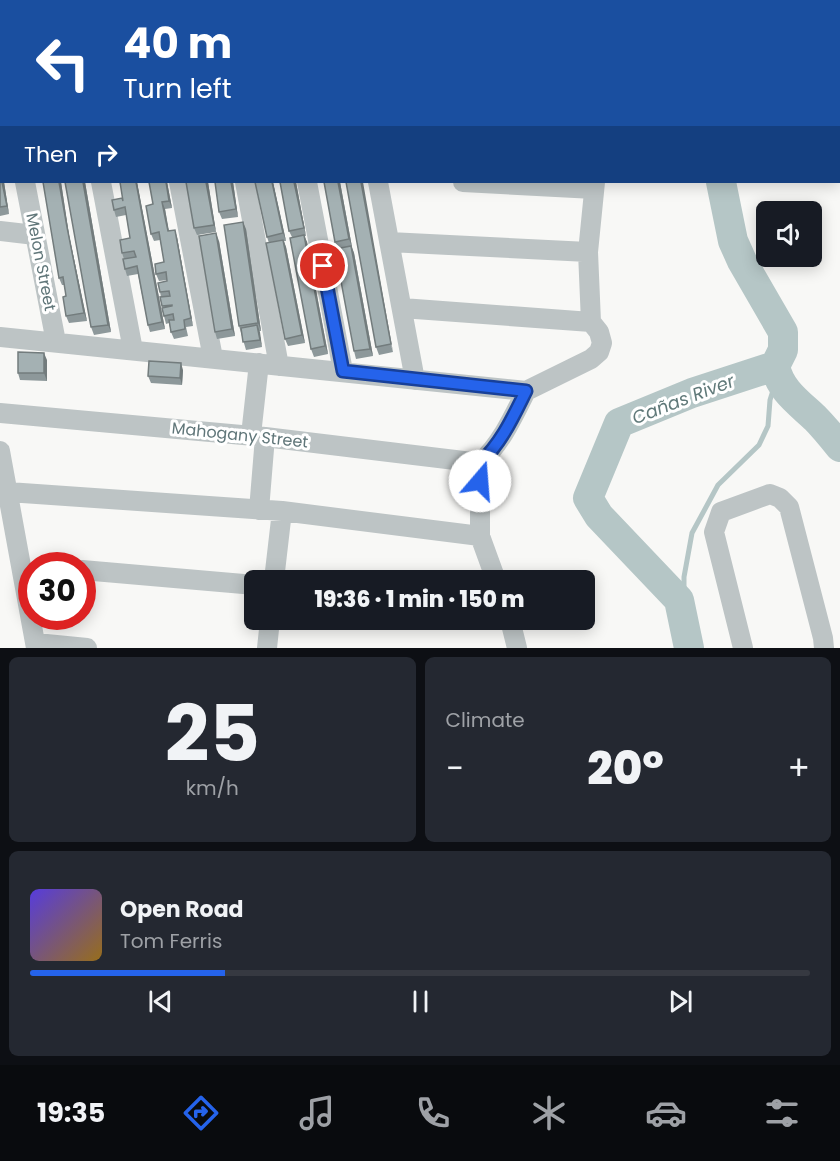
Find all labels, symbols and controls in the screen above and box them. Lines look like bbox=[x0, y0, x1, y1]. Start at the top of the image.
text: 40 m bbox=[123, 14, 232, 73]
icon: left bbox=[24, 24, 102, 102]
text: Turn left bbox=[123, 70, 232, 107]
icon: right bbox=[90, 138, 123, 171]
text: Then bbox=[24, 139, 78, 170]
map controls bbox=[756, 201, 822, 267]
button: sound bbox=[756, 201, 822, 267]
street label: Melon Street bbox=[20, 211, 62, 313]
pin bbox=[297, 240, 348, 291]
icon: arrive bbox=[306, 249, 339, 282]
water label: Cañas River bbox=[628, 368, 739, 430]
street label: Mahogany Street bbox=[171, 416, 310, 454]
position arrow bbox=[448, 449, 512, 513]
speed limit sign: 30 bbox=[18, 552, 96, 630]
text: 19:36 · 1 min · 150 m bbox=[314, 584, 525, 615]
text: 25 bbox=[165, 679, 260, 788]
text: Climate bbox=[446, 706, 525, 734]
text: 20° bbox=[587, 737, 664, 800]
text: − bbox=[446, 745, 464, 792]
text: + bbox=[787, 745, 810, 792]
text: km/h bbox=[186, 774, 239, 802]
text: Open Road bbox=[120, 894, 244, 925]
text: Tom Ferris bbox=[120, 927, 222, 955]
icon: previous bbox=[144, 985, 177, 1018]
icon: pause bbox=[404, 985, 437, 1018]
icon: next bbox=[664, 985, 697, 1018]
icon: directions bbox=[180, 1092, 222, 1134]
icon: music bbox=[296, 1092, 338, 1134]
icon: phone bbox=[412, 1092, 454, 1134]
icon: climate bbox=[528, 1092, 570, 1134]
icon: car bbox=[645, 1092, 687, 1134]
icon: filters bbox=[761, 1092, 803, 1134]
text: 19:35 bbox=[37, 1094, 105, 1131]

